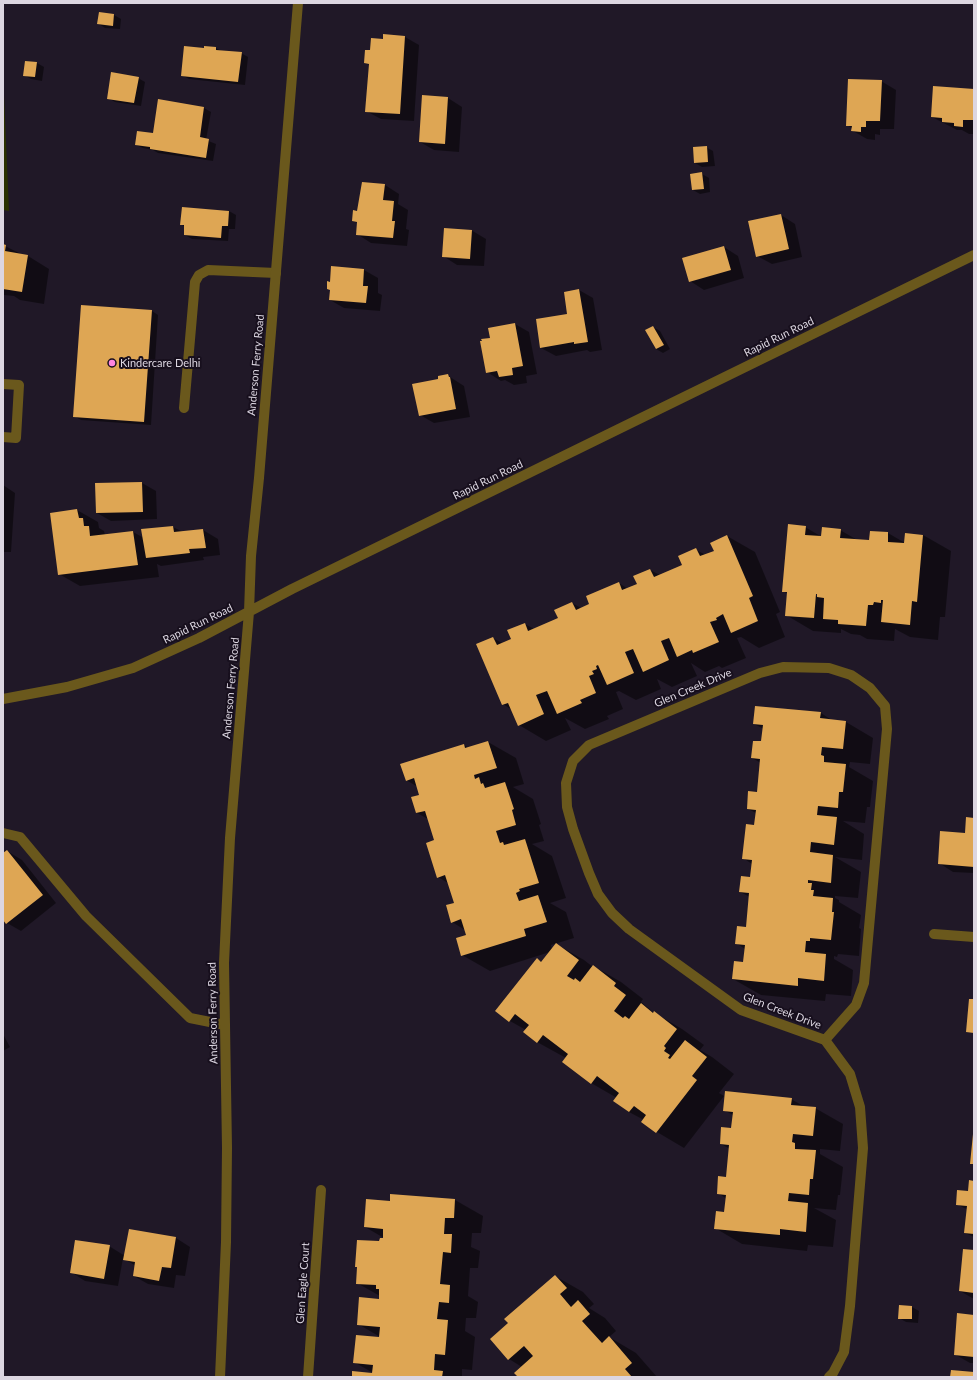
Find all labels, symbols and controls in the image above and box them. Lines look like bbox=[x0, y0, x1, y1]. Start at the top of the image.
street label: Anderson Ferry Road bbox=[245, 314, 267, 416]
street label: Rapid Run Road bbox=[742, 314, 816, 360]
place label: Kindercare Delhi bbox=[120, 356, 200, 370]
marker: Kindercare Delhi bbox=[107, 358, 117, 368]
street label: Rapid Run Road bbox=[451, 457, 525, 503]
street label: Rapid Run Road bbox=[161, 601, 235, 647]
street label: Anderson Ferry Road bbox=[220, 637, 242, 739]
street label: Glen Creek Drive bbox=[652, 666, 734, 710]
street label: Anderson Ferry Road bbox=[206, 962, 220, 1064]
street label: Glen Creek Drive bbox=[741, 990, 823, 1032]
street label: Glen Eagle Court bbox=[294, 1242, 312, 1324]

